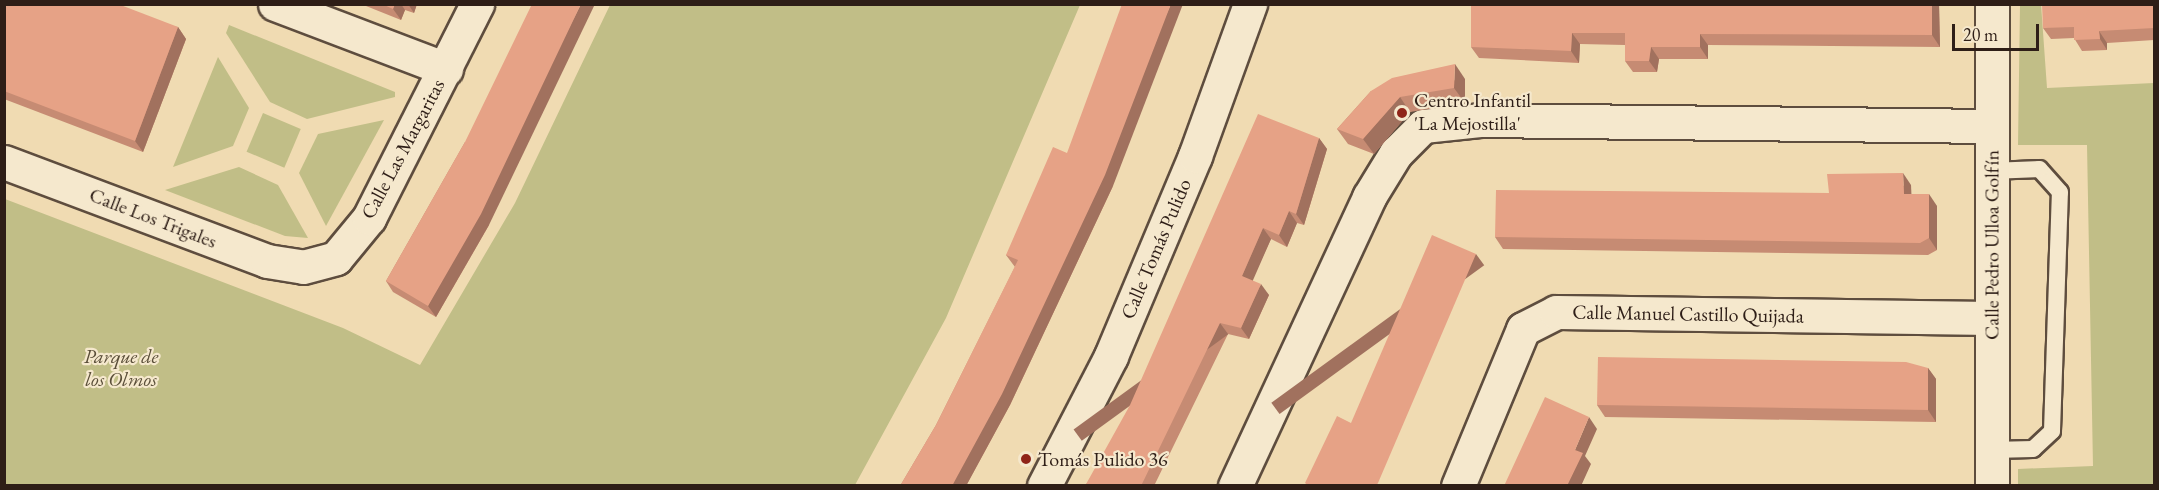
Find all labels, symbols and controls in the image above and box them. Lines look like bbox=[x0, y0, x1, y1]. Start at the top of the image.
scale bar bbox=[1955, 12, 2042, 50]
text: 20 m bbox=[1963, 23, 1998, 46]
street label: Calle Las Margaritas bbox=[356, 75, 450, 223]
place label: Centro Infantil 'La Mejostilla' bbox=[1414, 89, 1531, 136]
marker: Centro Infantil 'La Mejostilla' bbox=[1395, 106, 1409, 120]
street label: Calle Pedro Ulloa Golfín bbox=[1980, 150, 2004, 340]
street label: Calle Tomás Pulido bbox=[1116, 175, 1196, 323]
street label: Calle Los Trigales bbox=[86, 183, 220, 253]
street label: Calle Manuel Castillo Quijada bbox=[1572, 300, 1804, 328]
park label: Parque de los Olmos bbox=[84, 345, 158, 392]
place label: Tomás Pulido 36 bbox=[1038, 447, 1168, 471]
marker: Tomás Pulido 36 bbox=[1019, 452, 1033, 466]

